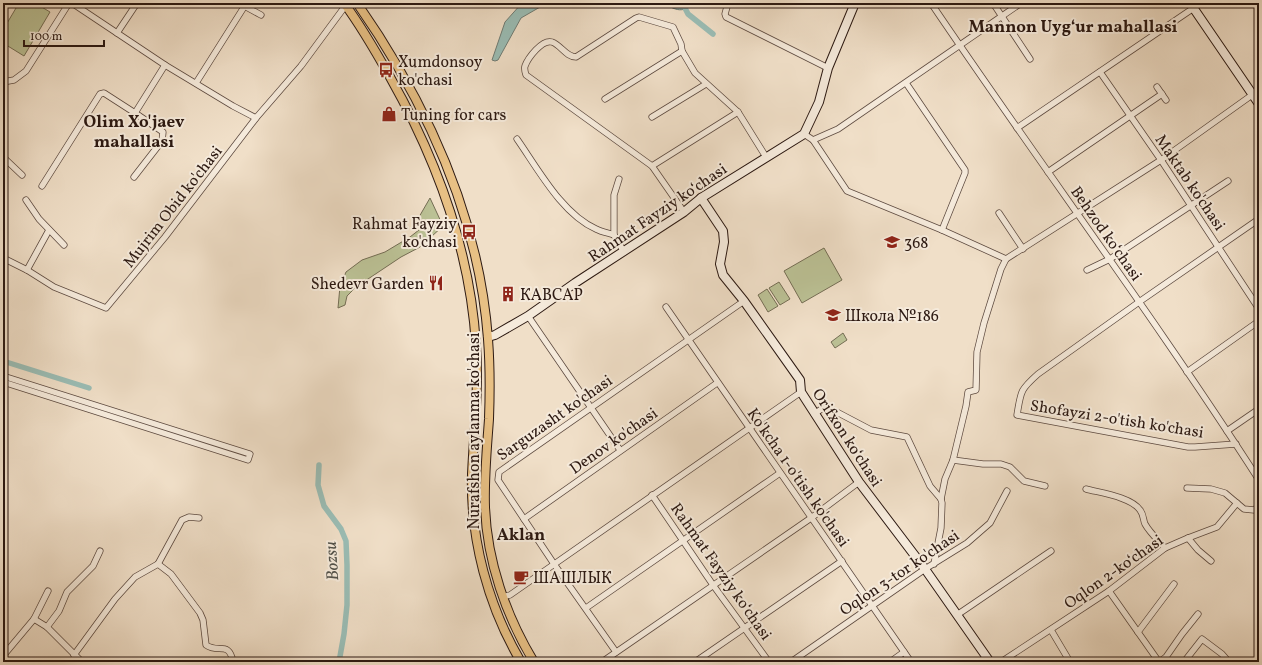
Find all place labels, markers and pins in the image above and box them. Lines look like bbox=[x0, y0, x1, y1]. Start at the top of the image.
place label: Xumdonsoy ko'chasi bbox=[398, 52, 483, 92]
bus stop icon: Xumdonsoy ko'chasi bbox=[377, 61, 395, 79]
shop icon: Tuning for cars bbox=[380, 105, 398, 123]
place label: Tuning for cars bbox=[401, 105, 507, 127]
place label: Rahmat Fayziy ko'chasi bbox=[352, 214, 457, 254]
bus stop icon: Rahmat Fayziy ko'chasi bbox=[460, 223, 478, 241]
school or university icon: 368 bbox=[883, 233, 901, 251]
place label: 368 bbox=[904, 233, 928, 255]
place label: Shedevr Garden bbox=[311, 274, 424, 296]
restaurant icon: Shedevr Garden bbox=[427, 274, 445, 292]
building icon: КАВСАР bbox=[499, 285, 517, 303]
place label: КАВСАР bbox=[520, 285, 583, 307]
school or university icon: Школа №186 bbox=[824, 306, 842, 324]
place label: Школа №186 bbox=[845, 306, 939, 328]
cafe icon: ШАШЛЫК bbox=[512, 568, 530, 586]
place label: ШАШЛЫК bbox=[533, 568, 612, 590]

